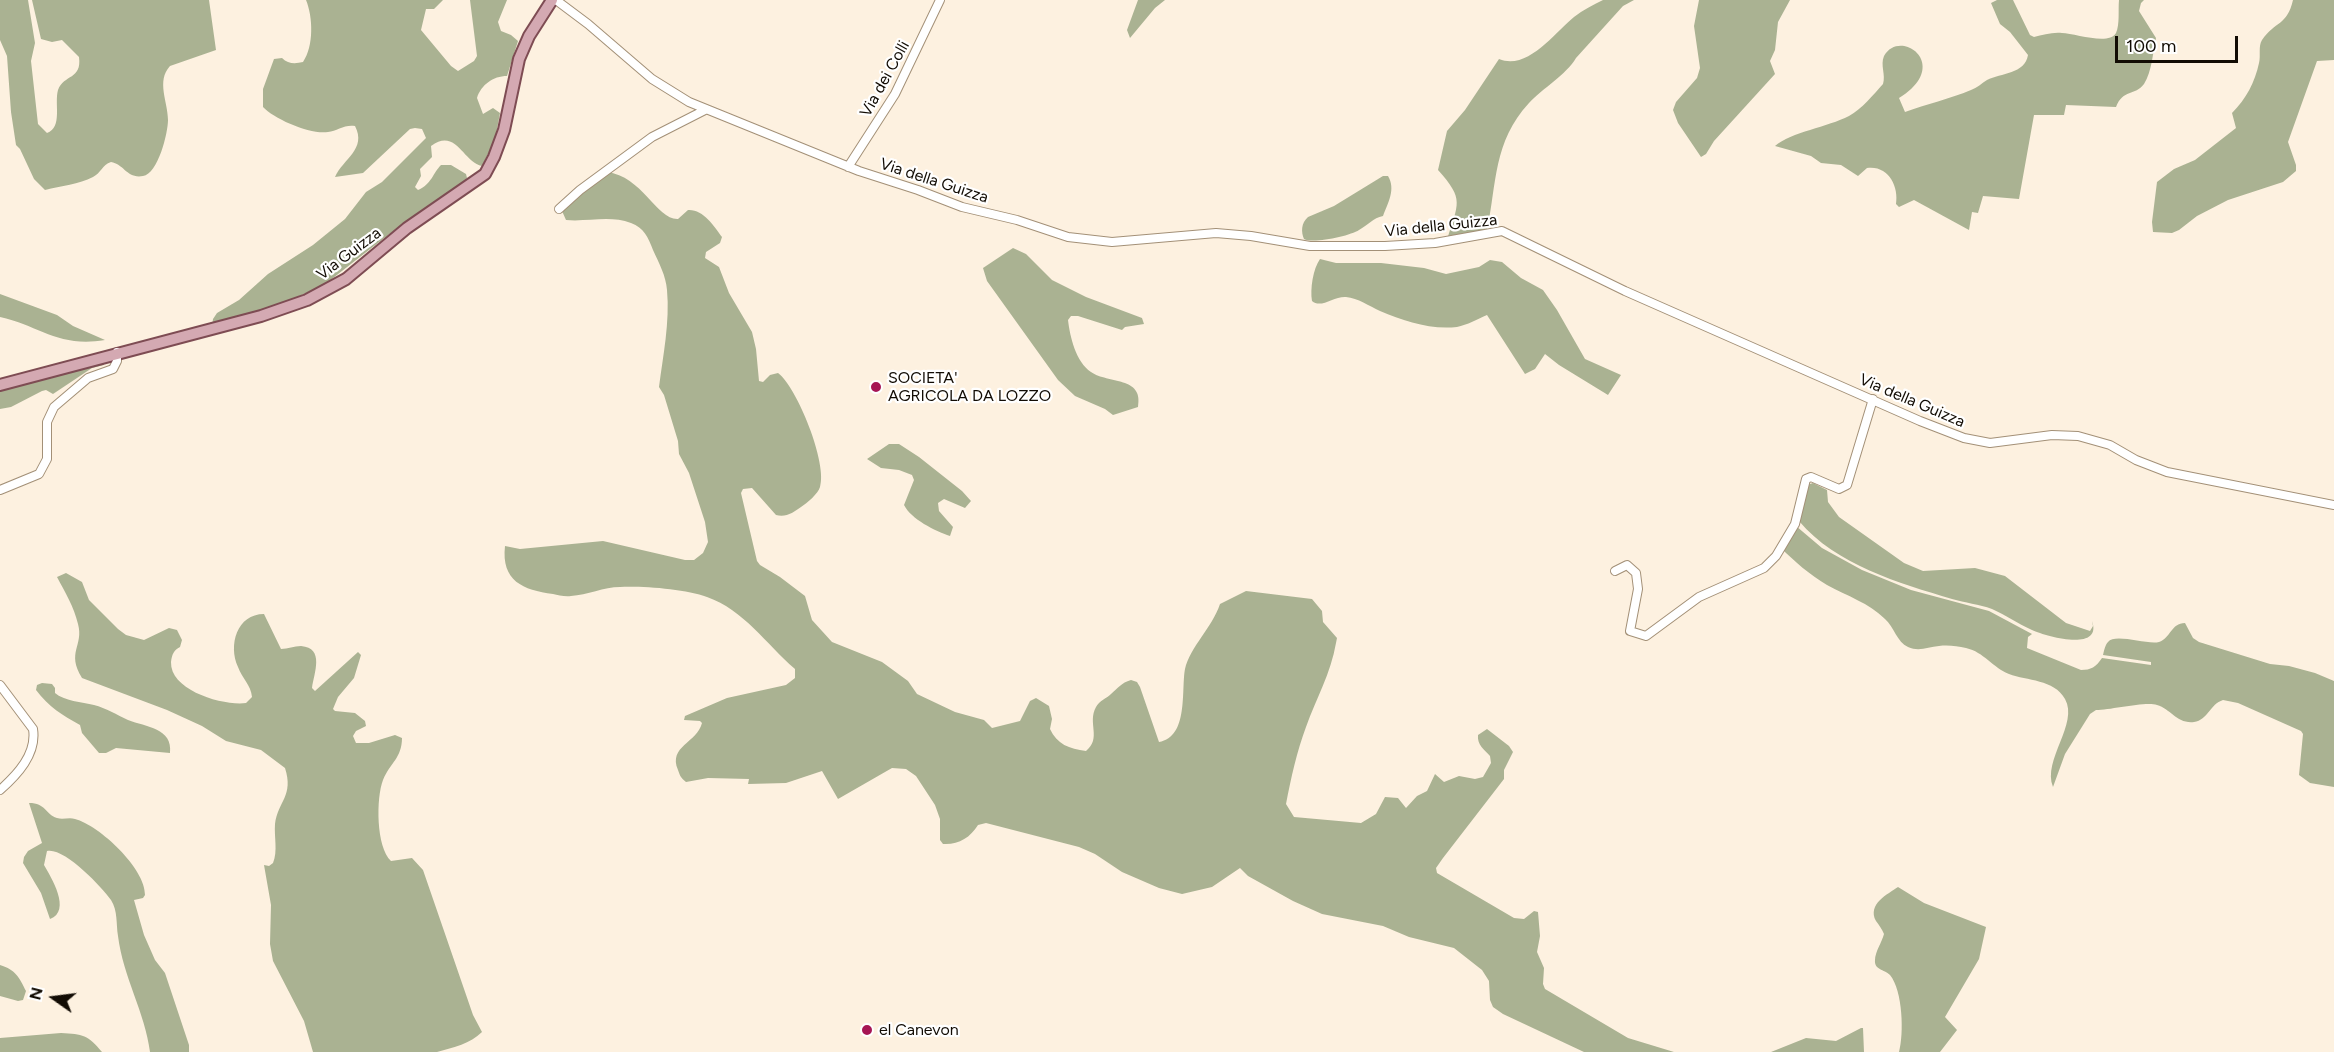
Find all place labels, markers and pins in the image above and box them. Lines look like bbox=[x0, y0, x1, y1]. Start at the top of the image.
place label: SOCIETA' AGRICOLA DA LOZZO bbox=[888, 368, 1051, 406]
marker: SOCIETA' AGRICOLA DA LOZZO bbox=[869, 380, 883, 394]
place label: el Canevon bbox=[879, 1020, 959, 1040]
marker: el Canevon bbox=[860, 1023, 874, 1037]

